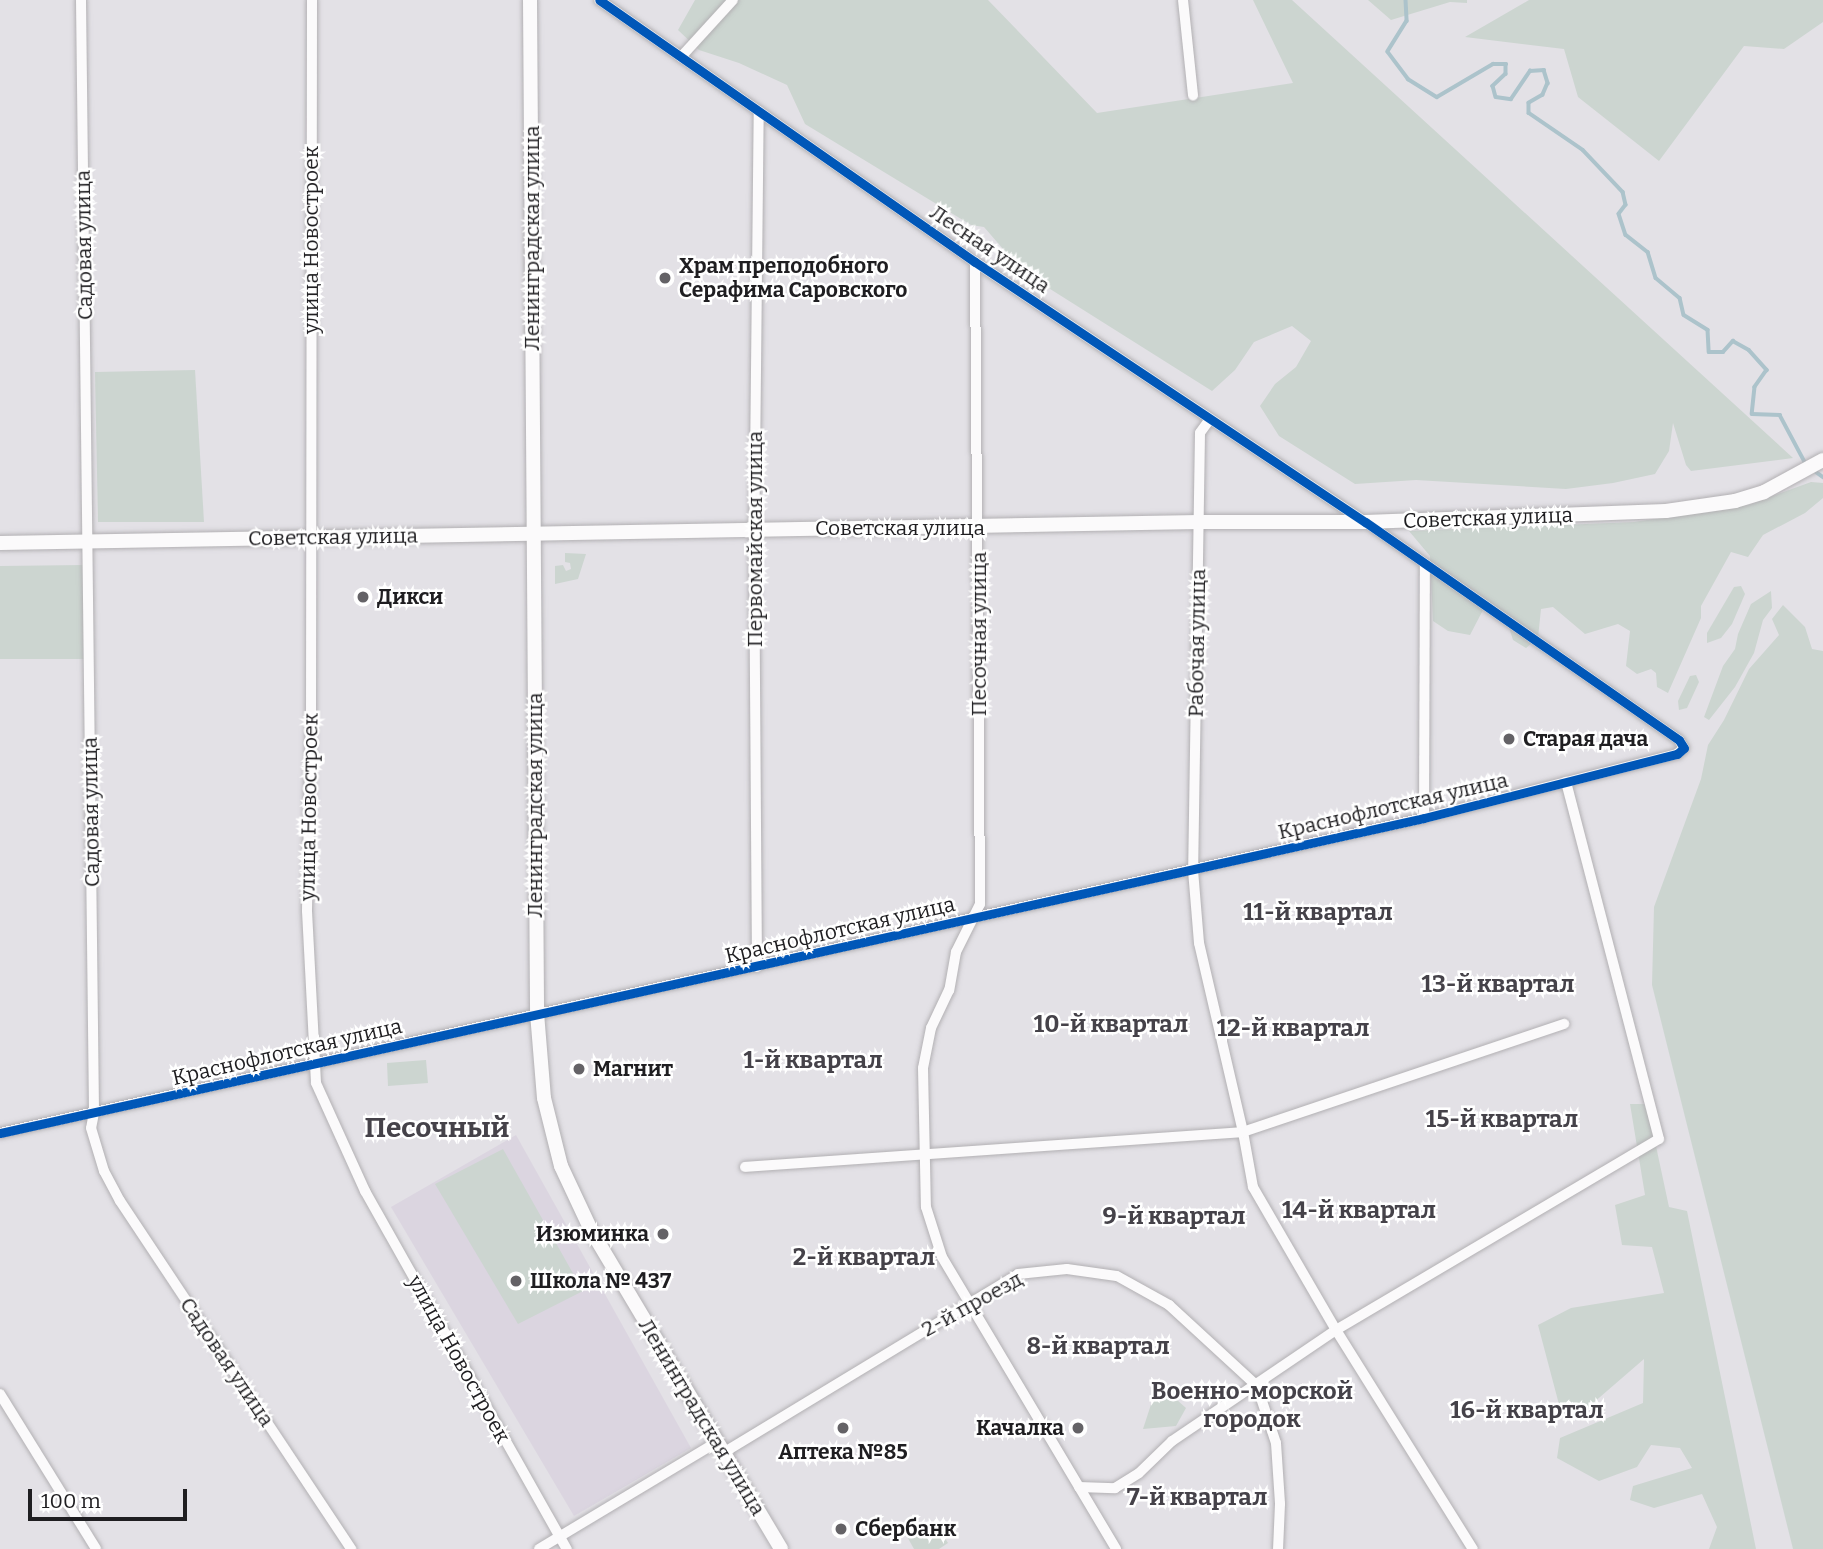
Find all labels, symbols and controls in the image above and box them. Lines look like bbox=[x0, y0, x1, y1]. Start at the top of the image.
street label: Ленинградская улица bbox=[519, 125, 545, 351]
street label: улица Новостроек bbox=[298, 146, 324, 334]
street label: Садовая улица bbox=[70, 170, 98, 320]
street label: Лесная улица bbox=[925, 200, 1055, 298]
place label: Храм преподобного Серафима Саровского bbox=[679, 253, 907, 303]
marker: Храм преподобного Серафима Саровского bbox=[657, 270, 673, 286]
street label: Первомайская улица bbox=[742, 431, 768, 647]
street label: Советская улица bbox=[1403, 502, 1573, 534]
street label: Советская улица bbox=[815, 515, 985, 541]
street label: Советская улица bbox=[248, 523, 418, 551]
street label: Песочная улица bbox=[966, 552, 992, 716]
street label: Рабочая улица bbox=[1183, 568, 1211, 718]
place label: Дикси bbox=[377, 584, 443, 610]
marker: Дикси bbox=[355, 589, 371, 605]
street label: Ленинградская улица bbox=[522, 692, 548, 918]
street label: улица Новостроек bbox=[295, 713, 323, 901]
place label: Старая дача bbox=[1523, 726, 1648, 752]
marker: Старая дача bbox=[1501, 731, 1517, 747]
street label: Садовая улица bbox=[77, 737, 105, 887]
street label: Краснофлотская улица bbox=[1276, 767, 1510, 845]
street label: Краснофлотская улица bbox=[723, 891, 957, 969]
district label: 11-й квартал bbox=[1243, 899, 1393, 927]
district label: 13-й квартал bbox=[1422, 971, 1574, 999]
district label: 10-й квартал bbox=[1034, 1011, 1188, 1039]
street label: Краснофлотская улица bbox=[170, 1013, 404, 1091]
district label: 12-й квартал bbox=[1217, 1015, 1369, 1043]
district label: 1-й квартал bbox=[743, 1047, 883, 1075]
place label: Магнит bbox=[593, 1056, 673, 1082]
marker: Магнит bbox=[571, 1061, 587, 1077]
district label: 15-й квартал bbox=[1426, 1106, 1578, 1134]
district label: Песочный bbox=[365, 1111, 509, 1145]
district label: 14-й квартал bbox=[1282, 1197, 1436, 1225]
district label: 9-й квартал bbox=[1103, 1203, 1245, 1231]
place label: Изюминка bbox=[536, 1221, 649, 1247]
marker: Изюминка bbox=[655, 1226, 671, 1242]
district label: 2-й квартал bbox=[793, 1244, 935, 1272]
street label: 2-й проезд bbox=[917, 1266, 1027, 1342]
place label: Школа № 437 bbox=[530, 1268, 671, 1294]
street label: улица Новостроек bbox=[402, 1271, 516, 1447]
marker: Школа № 437 bbox=[508, 1273, 524, 1289]
street label: Садовая улица bbox=[175, 1293, 279, 1431]
street label: Ленинградская улица bbox=[633, 1314, 771, 1520]
district label: 8-й квартал bbox=[1026, 1333, 1170, 1361]
district label: Военно-морской городок bbox=[1151, 1378, 1353, 1434]
district label: 16-й квартал bbox=[1450, 1397, 1604, 1425]
place label: Качалка bbox=[976, 1415, 1064, 1441]
marker: Аптека №85 bbox=[835, 1420, 851, 1436]
marker: Качалка bbox=[1070, 1420, 1086, 1436]
place label: Аптека №85 bbox=[778, 1439, 908, 1465]
scale bar bbox=[32, 1476, 191, 1520]
district label: 7-й квартал bbox=[1127, 1484, 1267, 1512]
text: 100 m bbox=[41, 1488, 101, 1514]
place label: Сбербанк bbox=[855, 1516, 956, 1542]
marker: Сбербанк bbox=[833, 1521, 849, 1537]

